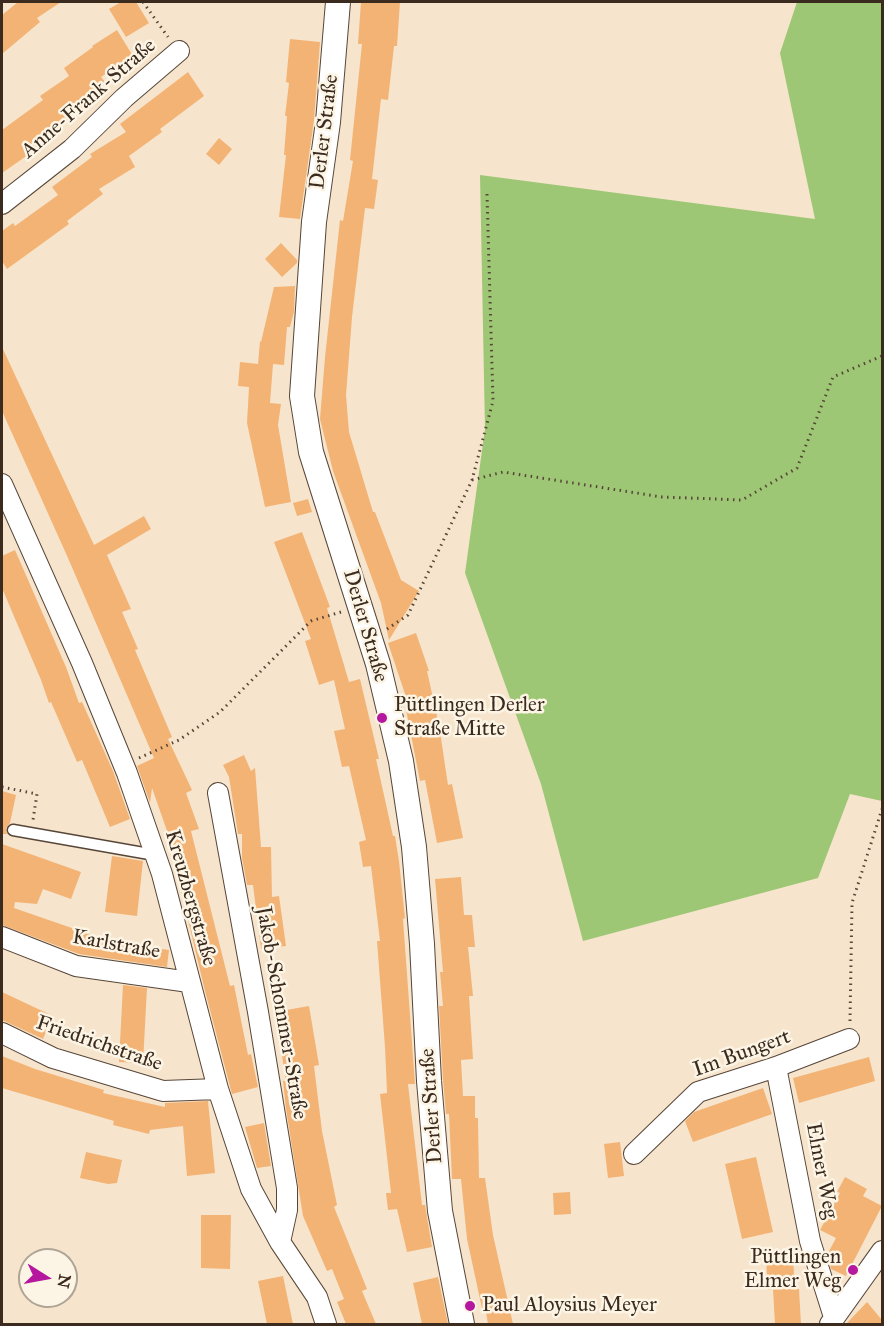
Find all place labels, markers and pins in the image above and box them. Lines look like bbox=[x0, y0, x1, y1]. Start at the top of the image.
place label: Püttlingen Derler Straße Mitte bbox=[394, 693, 545, 743]
marker: Püttlingen Derler Straße Mitte bbox=[375, 711, 389, 725]
place label: Püttlingen Elmer Weg bbox=[744, 1245, 841, 1295]
marker: Püttlingen Elmer Weg bbox=[846, 1263, 860, 1277]
place label: Paul Aloysius Meyer bbox=[482, 1293, 657, 1319]
marker: Paul Aloysius Meyer bbox=[463, 1299, 477, 1313]

